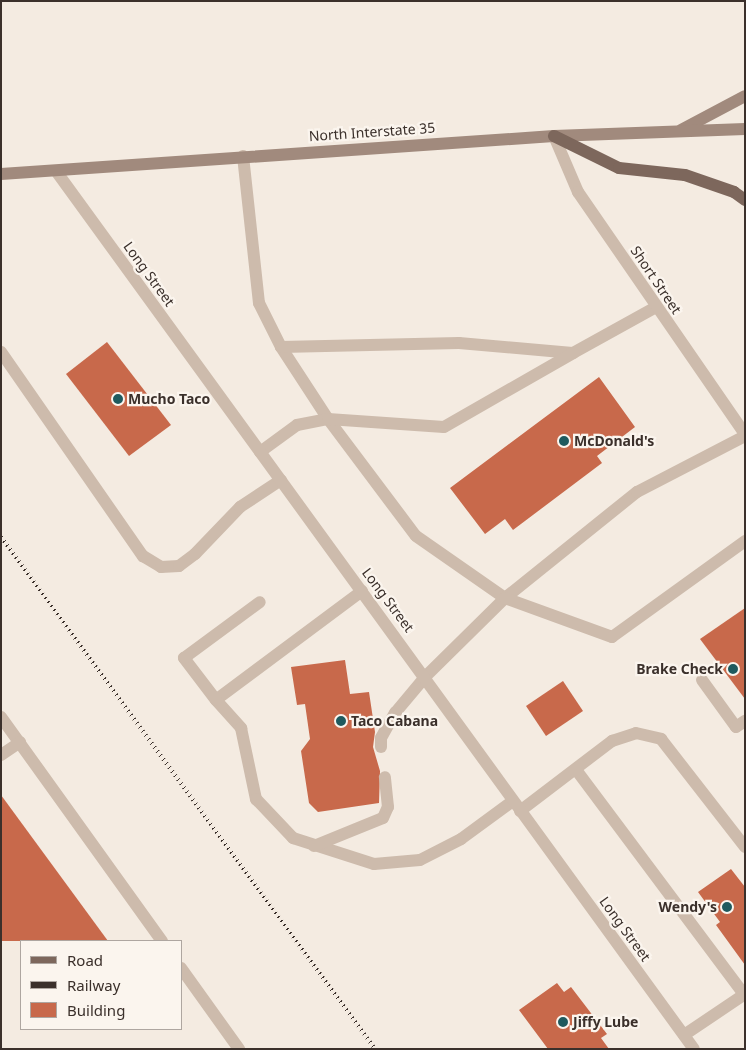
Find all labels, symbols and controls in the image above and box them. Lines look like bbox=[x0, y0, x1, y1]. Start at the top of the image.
street label: North Interstate 35 bbox=[308, 119, 436, 145]
street label: Long Street bbox=[120, 238, 178, 310]
street label: Short Street bbox=[627, 243, 685, 317]
place label: Mucho Taco bbox=[128, 391, 210, 407]
marker: Mucho Taco bbox=[112, 393, 124, 405]
place label: McDonald's bbox=[574, 433, 654, 449]
marker: McDonald's bbox=[558, 435, 570, 447]
street label: Long Street bbox=[358, 565, 418, 635]
place label: Brake Check bbox=[636, 661, 723, 677]
marker: Brake Check bbox=[727, 663, 739, 675]
place label: Taco Cabana bbox=[351, 713, 438, 729]
marker: Taco Cabana bbox=[335, 715, 347, 727]
street label: Long Street bbox=[596, 893, 654, 965]
place label: Wendy's bbox=[659, 899, 717, 915]
marker: Wendy's bbox=[721, 901, 733, 913]
legend bbox=[20, 940, 182, 1030]
text: Road bbox=[67, 950, 103, 970]
text: Railway bbox=[67, 975, 120, 995]
text: Building bbox=[67, 1000, 125, 1020]
place label: Jiffy Lube bbox=[573, 1014, 638, 1030]
marker: Jiffy Lube bbox=[557, 1016, 569, 1028]

